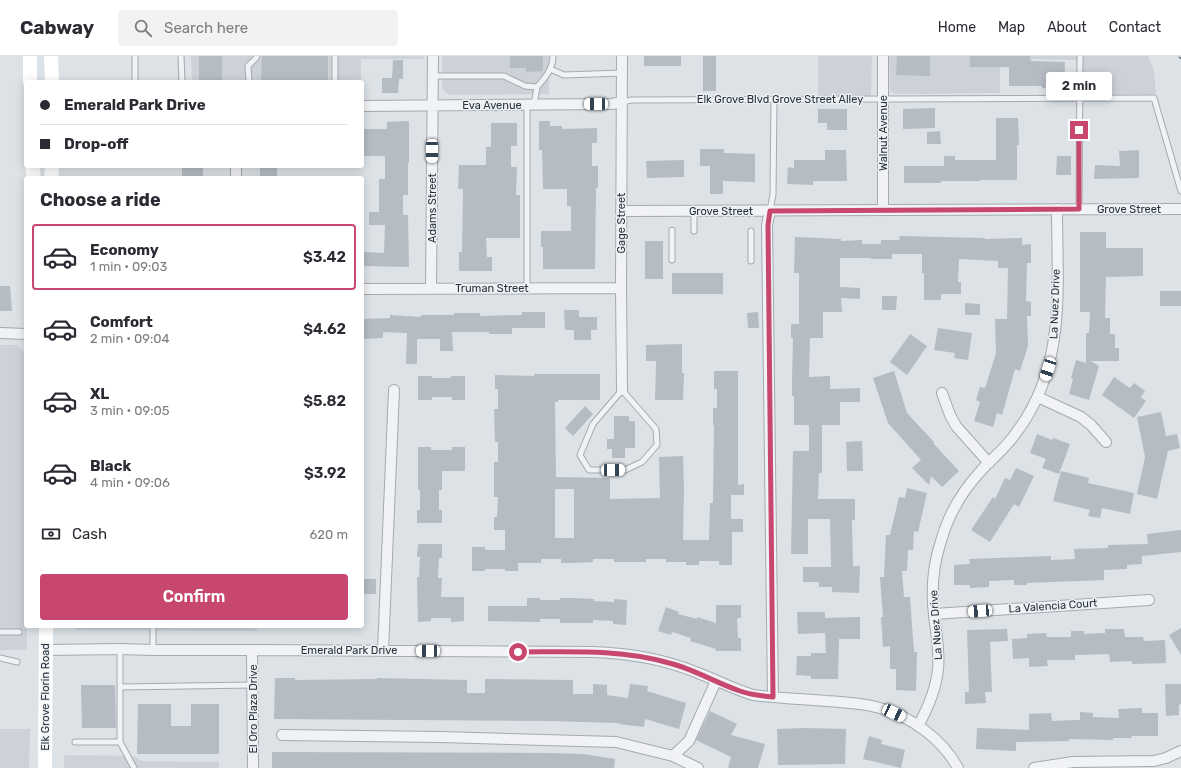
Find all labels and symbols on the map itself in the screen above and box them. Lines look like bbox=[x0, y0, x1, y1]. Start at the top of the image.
callout: 2 min bbox=[1046, 72, 1112, 100]
street label: Elk Grove Blvd Grove Street Alley bbox=[697, 93, 863, 106]
street label: Walnut Avenue bbox=[877, 95, 890, 171]
car bbox=[584, 98, 608, 110]
street label: Eva Avenue bbox=[462, 99, 522, 112]
route end bbox=[1070, 121, 1088, 139]
car bbox=[426, 139, 438, 163]
street label: Adams Street bbox=[426, 172, 439, 243]
street label: Gage Street bbox=[615, 192, 628, 253]
street label: Grove Street bbox=[1097, 203, 1162, 216]
street label: Grove Street bbox=[689, 205, 754, 218]
street label: La Nuez Drive bbox=[1047, 269, 1063, 339]
street label: Truman Street bbox=[455, 282, 529, 295]
car bbox=[1039, 356, 1057, 382]
car bbox=[601, 464, 625, 476]
street label: La Nuez Drive bbox=[927, 590, 945, 660]
street label: La Valencia Court bbox=[1008, 596, 1099, 616]
car bbox=[968, 604, 992, 618]
street label: Elk Grove Florin Road bbox=[39, 643, 52, 751]
route start bbox=[509, 643, 527, 661]
street label: Emerald Park Drive bbox=[301, 644, 397, 657]
car bbox=[416, 645, 440, 657]
street label: El Oro Plaza Drive bbox=[247, 664, 260, 754]
car bbox=[881, 702, 907, 724]

